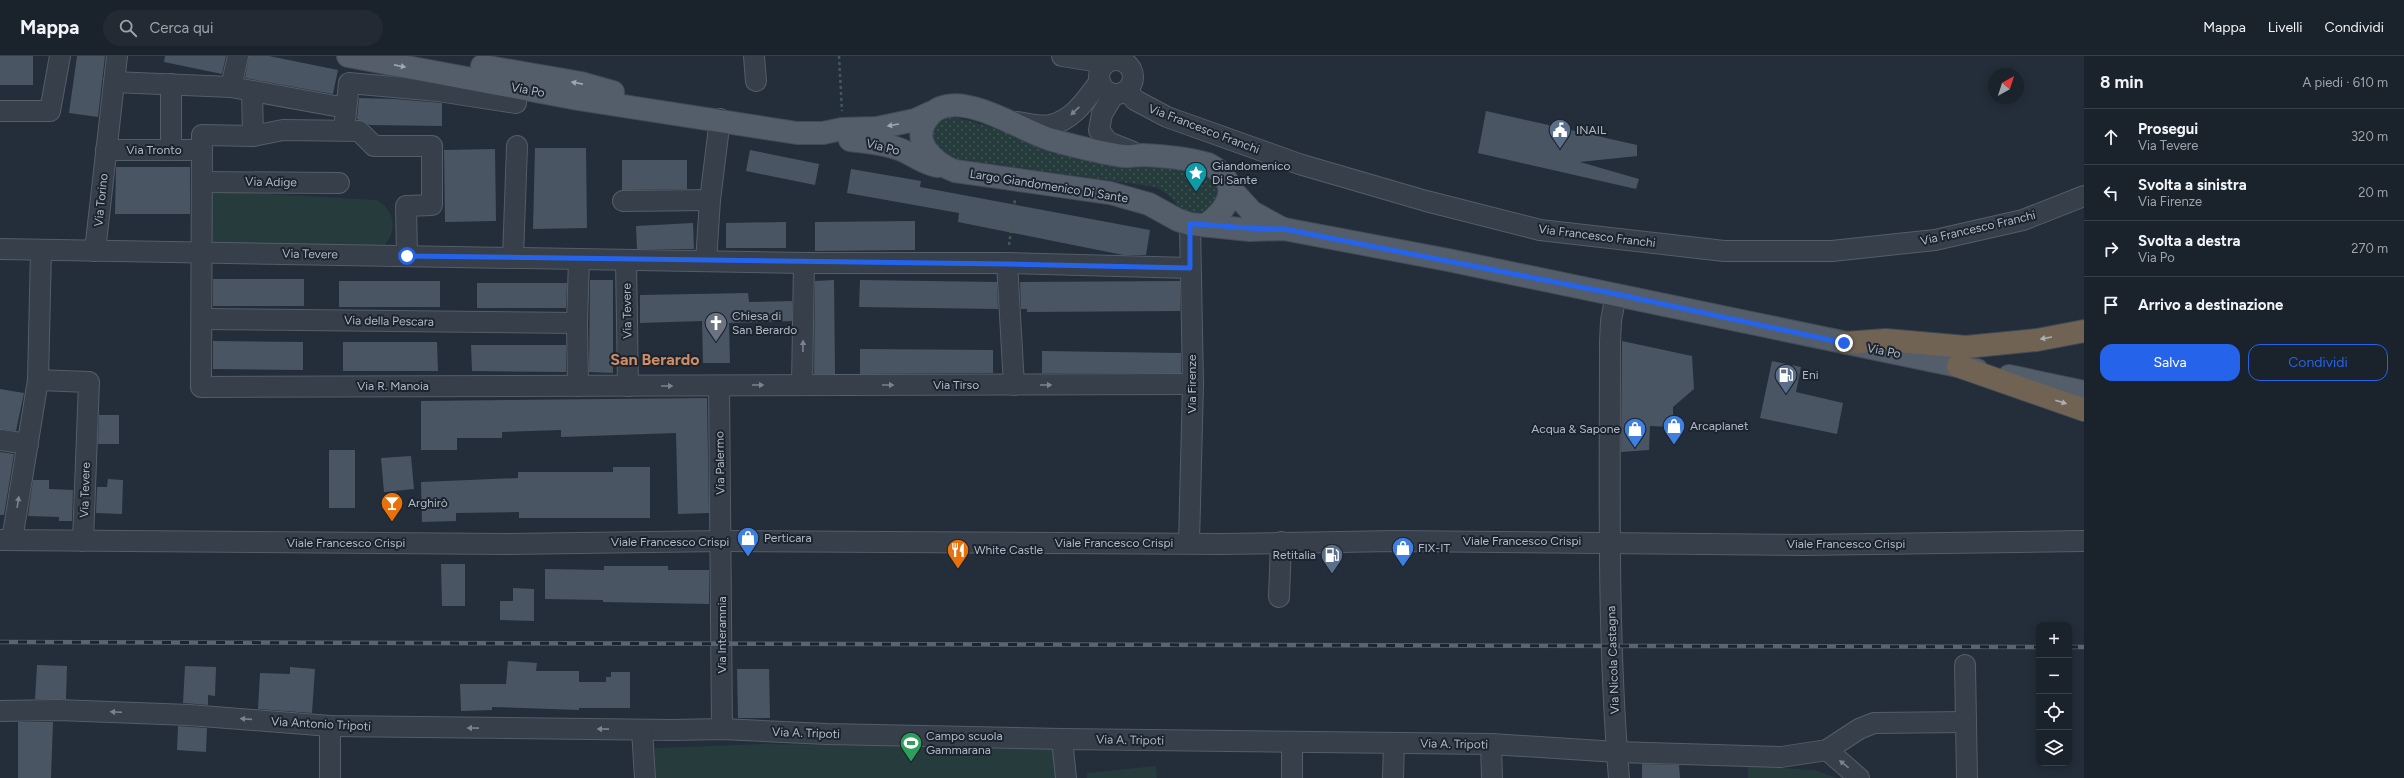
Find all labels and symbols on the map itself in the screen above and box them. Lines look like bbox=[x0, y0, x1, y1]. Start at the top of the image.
one-way arrow bbox=[394, 63, 406, 69]
north arrow bbox=[1988, 68, 2024, 104]
one-way arrow bbox=[570, 79, 583, 85]
street label: Via Po bbox=[510, 80, 546, 100]
street label: Via Francesco Franchi bbox=[1147, 101, 1261, 157]
one-way arrow bbox=[1070, 106, 1079, 115]
public building icon: INAIL bbox=[1547, 117, 1573, 150]
one-way arrow bbox=[887, 122, 900, 128]
place label: INAIL bbox=[1576, 123, 1607, 137]
street label: Via Po bbox=[865, 136, 901, 158]
street label: Via Tronto bbox=[126, 143, 182, 157]
place label: Giandomenico Di Sante bbox=[1212, 159, 1290, 187]
place icon: Giandomenico Di Sante bbox=[1183, 160, 1209, 193]
street label: Largo Giandomenico Di Sante bbox=[969, 167, 1130, 205]
street label: Via Torino bbox=[91, 173, 111, 227]
street label: Via Adige bbox=[245, 175, 297, 189]
street label: Via Francesco Franchi bbox=[1919, 208, 2037, 248]
street label: Via Francesco Franchi bbox=[1538, 222, 1656, 250]
street label: Via Tevere bbox=[282, 247, 338, 261]
route start bbox=[398, 247, 416, 265]
street label: Via Tevere bbox=[620, 283, 634, 339]
place label: Chiesa di San Berardo bbox=[732, 309, 797, 337]
church icon: Chiesa di San Berardo bbox=[703, 310, 729, 343]
street label: Via della Pescara bbox=[344, 313, 434, 329]
route end bbox=[1835, 334, 1853, 352]
one-way arrow bbox=[2040, 336, 2052, 342]
one-way arrow bbox=[799, 340, 806, 352]
street label: Via Po bbox=[1866, 341, 1902, 361]
district label: San Berardo bbox=[610, 350, 700, 369]
street label: Via Firenze bbox=[1185, 354, 1199, 414]
fuel station icon: Eni bbox=[1773, 362, 1799, 395]
place label: Eni bbox=[1802, 368, 1819, 382]
street label: Via Tirso bbox=[933, 378, 979, 392]
street label: Via R. Manoia bbox=[357, 379, 429, 393]
one-way arrow bbox=[752, 382, 765, 388]
one-way arrow bbox=[882, 382, 895, 388]
one-way arrow bbox=[1040, 382, 1053, 388]
one-way arrow bbox=[661, 383, 674, 389]
one-way arrow bbox=[2055, 399, 2067, 405]
shop icon: Arcaplanet bbox=[1661, 413, 1687, 446]
shop icon: Acqua & Sapone bbox=[1622, 416, 1648, 449]
place label: Arcaplanet bbox=[1690, 419, 1749, 433]
place label: Acqua & Sapone bbox=[1531, 422, 1620, 436]
street label: Via Palermo bbox=[712, 431, 728, 495]
street label: Via Tevere bbox=[77, 461, 93, 518]
bar icon: Arghirò bbox=[379, 490, 405, 523]
one-way arrow bbox=[15, 495, 21, 508]
place label: Arghirò bbox=[408, 496, 448, 510]
shop icon: Perticara bbox=[735, 525, 761, 558]
place label: Perticara bbox=[764, 531, 812, 545]
street label: Viale Francesco Crispi bbox=[1463, 534, 1581, 548]
street label: Viale Francesco Crispi bbox=[611, 535, 729, 549]
shop icon: FIX-IT bbox=[1390, 535, 1416, 568]
street label: Viale Francesco Crispi bbox=[287, 536, 405, 550]
street label: Viale Francesco Crispi bbox=[1055, 536, 1173, 550]
restaurant icon: White Castle bbox=[945, 537, 971, 570]
street label: Viale Francesco Crispi bbox=[1787, 537, 1905, 551]
place label: FIX-IT bbox=[1418, 541, 1450, 555]
fuel station icon: Retitalia bbox=[1319, 542, 1345, 575]
place label: White Castle bbox=[974, 543, 1044, 557]
place label: Retitalia bbox=[1272, 548, 1316, 562]
street label: Via Interamnia bbox=[715, 596, 729, 674]
street label: Via Nicola Castagna bbox=[1604, 606, 1622, 714]
one-way arrow bbox=[109, 709, 122, 715]
street label: Via Antonio Tripoti bbox=[271, 714, 371, 734]
one-way arrow bbox=[240, 716, 252, 723]
one-way arrow bbox=[467, 724, 479, 731]
street label: Via A. Tripoti bbox=[772, 725, 840, 741]
one-way arrow bbox=[596, 726, 609, 732]
place label: Campo scuola Gammarana bbox=[926, 729, 1003, 757]
sports icon: Campo scuola Gammarana bbox=[898, 730, 924, 763]
street label: Via A. Tripoti bbox=[1096, 732, 1164, 748]
street label: Via A. Tripoti bbox=[1420, 736, 1488, 752]
one-way arrow bbox=[1838, 759, 1849, 768]

